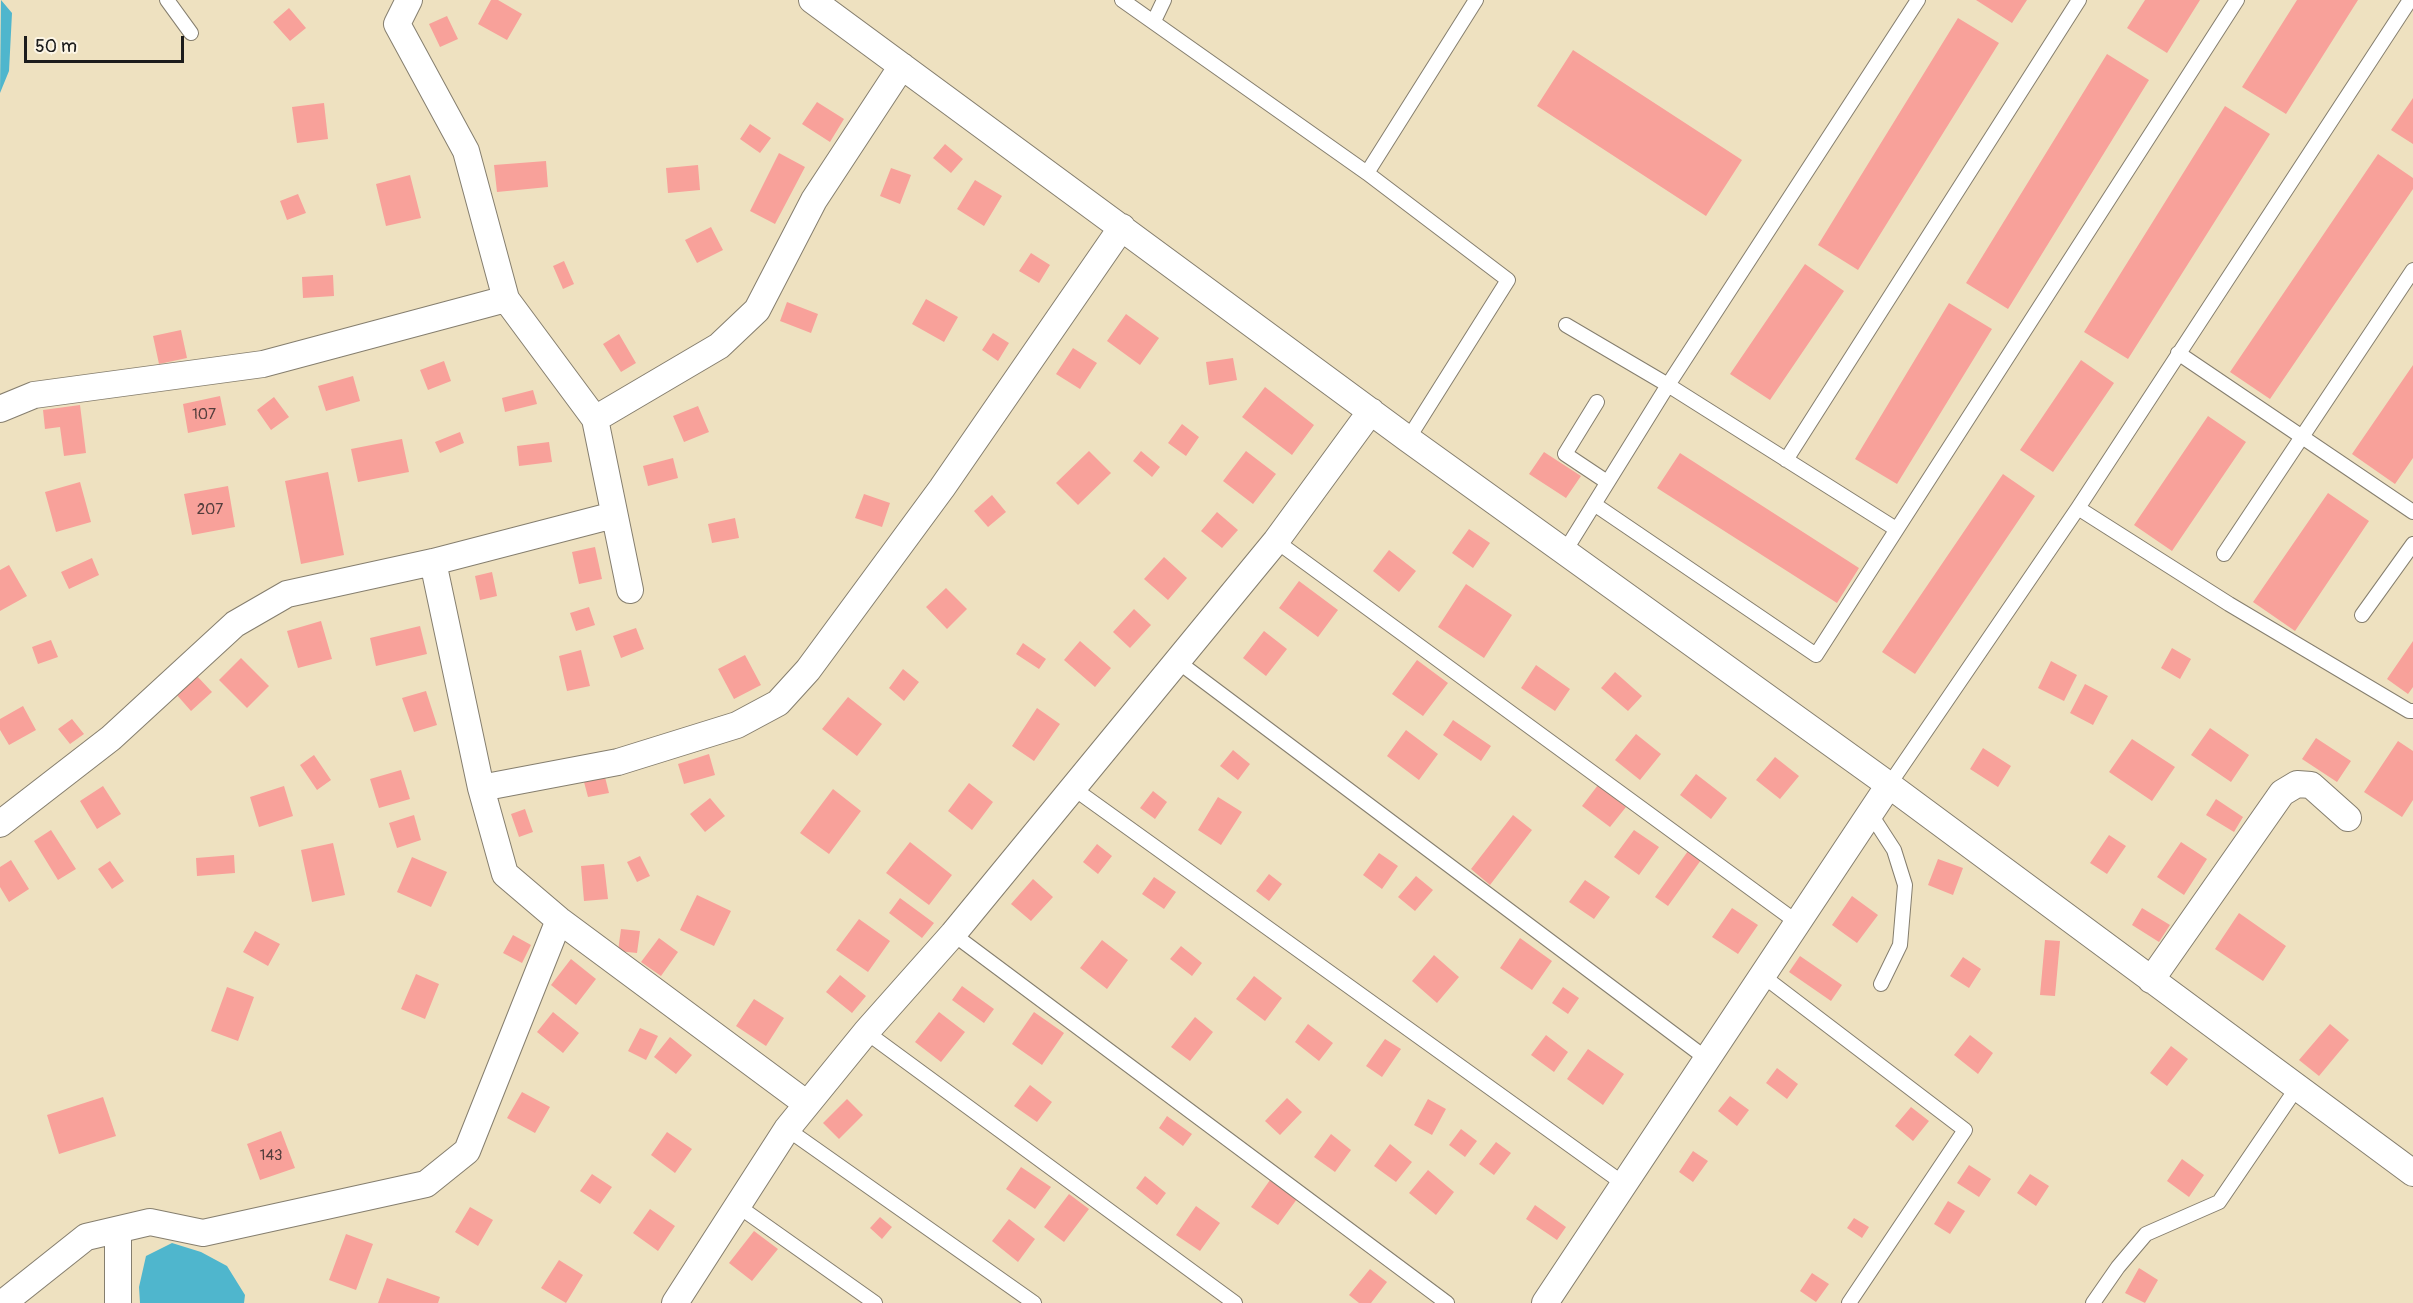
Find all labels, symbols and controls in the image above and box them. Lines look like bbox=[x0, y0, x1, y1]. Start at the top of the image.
scale bar bbox=[27, 24, 188, 62]
text: 50 m bbox=[35, 35, 77, 58]
house number: 107 bbox=[192, 406, 216, 424]
house number: 207 bbox=[197, 501, 223, 519]
house number: 143 bbox=[260, 1147, 282, 1165]

